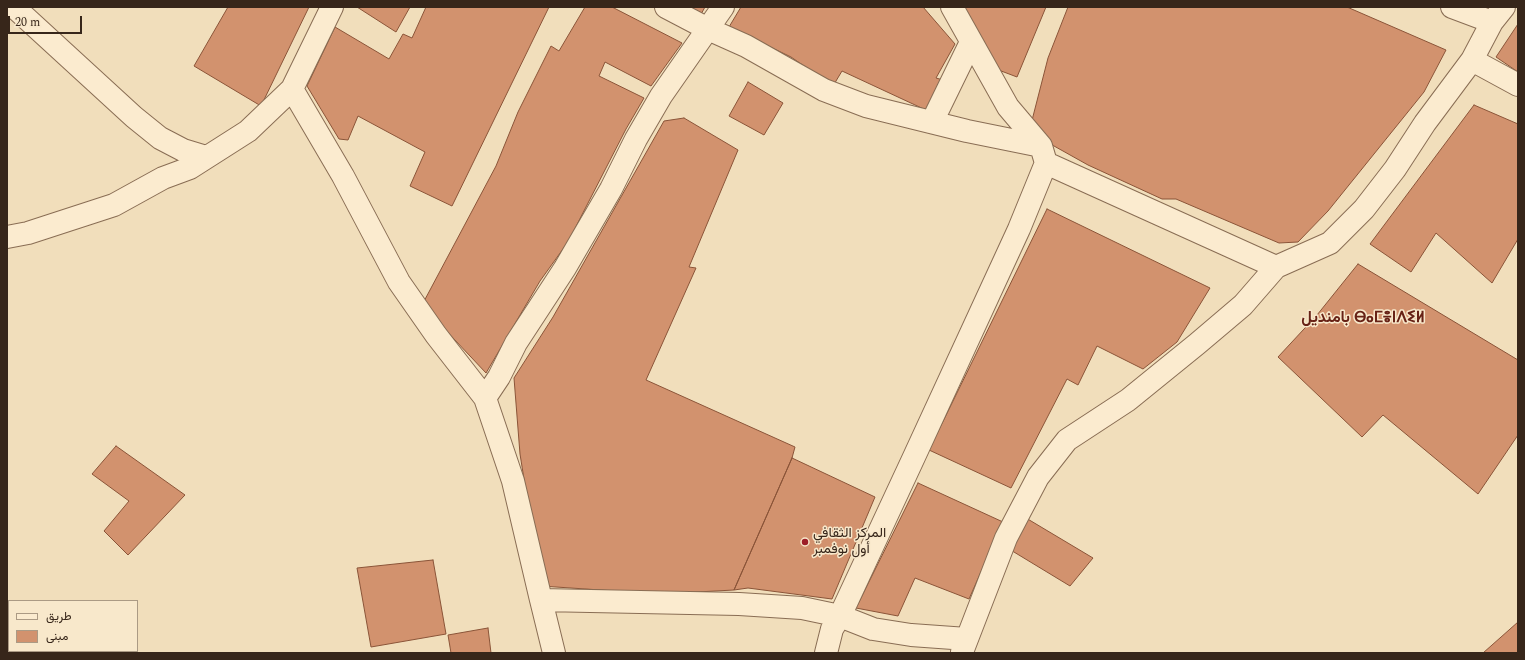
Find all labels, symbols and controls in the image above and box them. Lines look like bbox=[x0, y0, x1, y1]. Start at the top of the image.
scale bar bbox=[10, 8, 84, 34]
text: 20 m bbox=[15, 13, 40, 32]
district label: بامنديل ⴱⴰⵎⴻⵏⴷⵉⵍ bbox=[1301, 309, 1425, 329]
place label: المركز الثقافي أول نوفمبر bbox=[813, 526, 886, 558]
marker: المركز الثقافي أول نوفمبر bbox=[800, 537, 810, 547]
legend bbox=[8, 600, 138, 652]
text: طريق bbox=[46, 607, 71, 626]
text: مبنى bbox=[46, 627, 68, 646]

